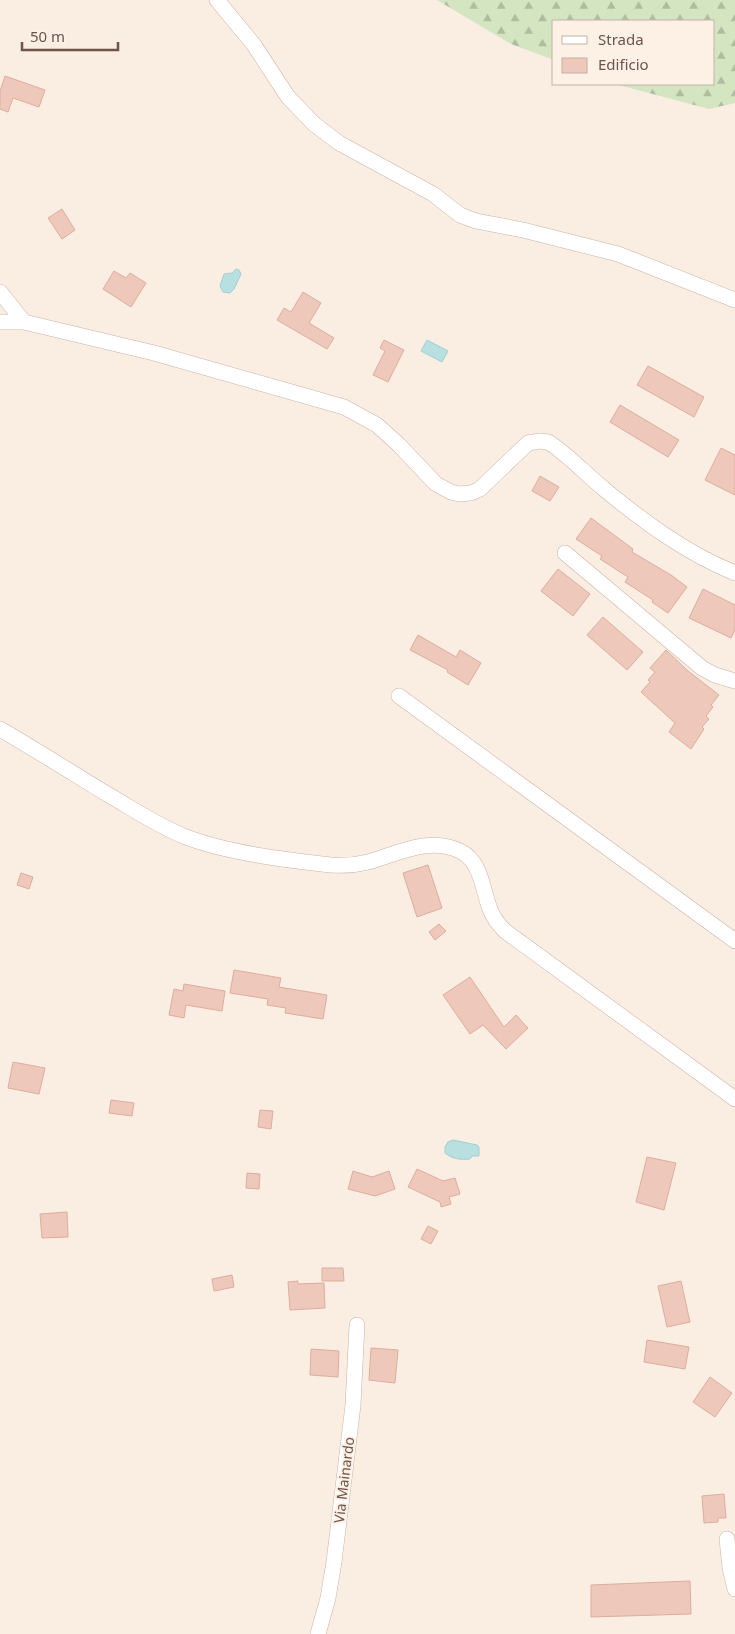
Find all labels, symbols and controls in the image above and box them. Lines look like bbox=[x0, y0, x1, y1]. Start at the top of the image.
scale bar bbox=[22, 20, 119, 52]
legend bbox=[552, 20, 715, 85]
text: 50 m bbox=[30, 26, 65, 46]
text: Strada bbox=[598, 29, 644, 49]
text: Edificio bbox=[598, 54, 649, 74]
street label: Via Mainardo bbox=[329, 1436, 358, 1524]

